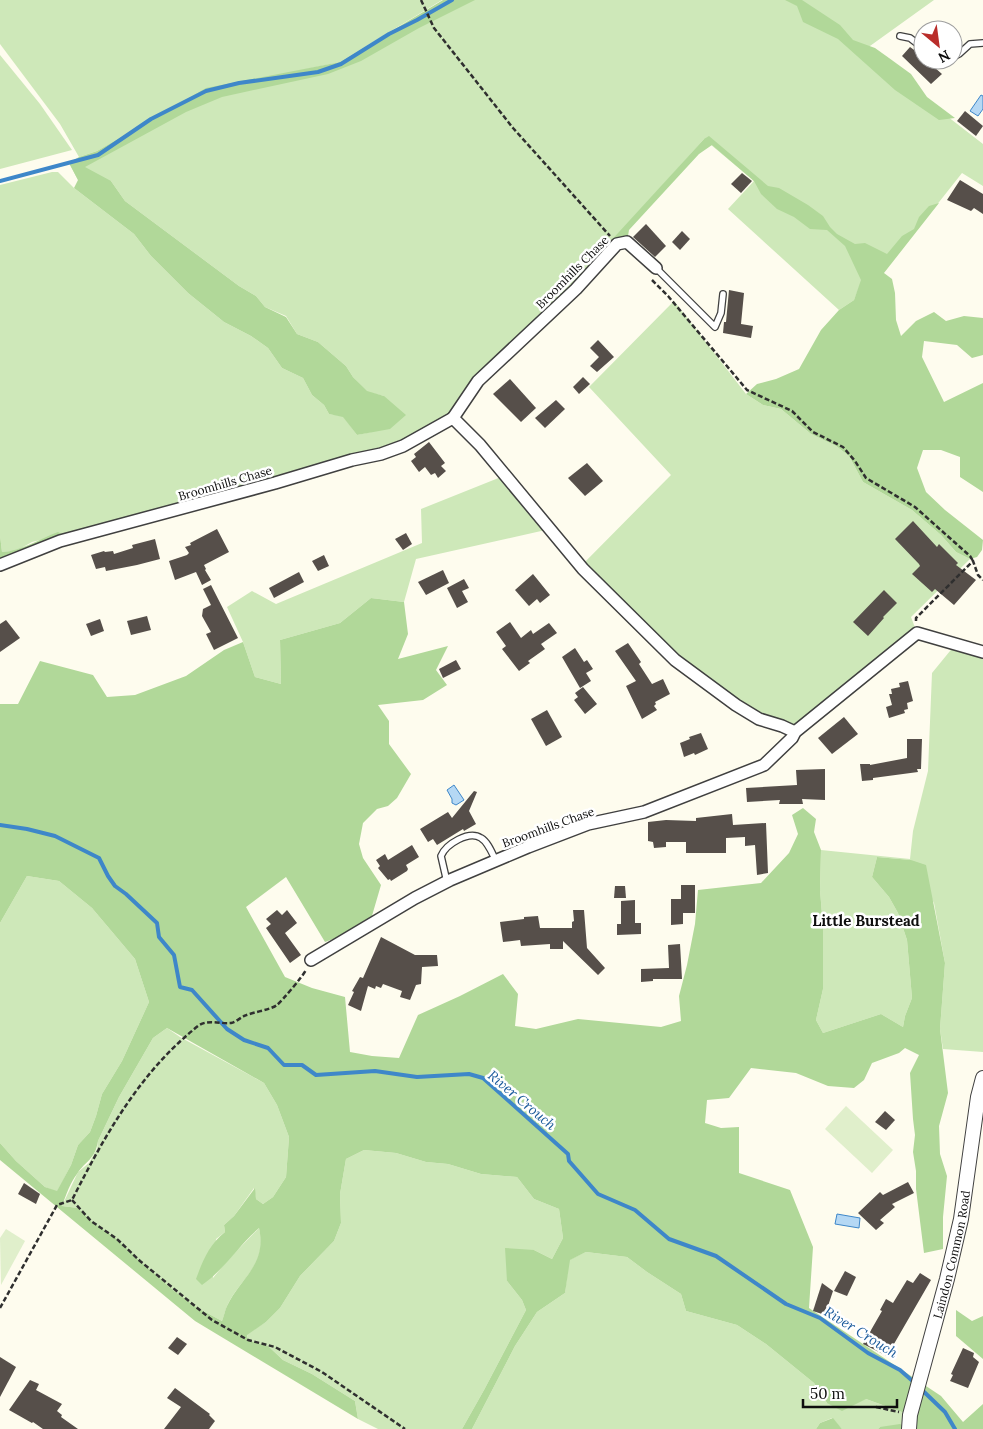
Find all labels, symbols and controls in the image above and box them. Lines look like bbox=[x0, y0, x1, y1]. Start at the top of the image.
north arrow bbox=[913, 20, 963, 70]
text: N bbox=[935, 46, 953, 67]
street label: Broomhills Chase bbox=[532, 232, 612, 312]
street label: Broomhills Chase bbox=[176, 462, 274, 504]
street label: Broomhills Chase bbox=[500, 803, 597, 851]
district label: Little Burstead bbox=[812, 911, 920, 930]
water label: River Crouch bbox=[484, 1066, 560, 1134]
street label: Laindon Common Road bbox=[929, 1189, 972, 1320]
water label: River Crouch bbox=[821, 1302, 901, 1362]
scale bar bbox=[803, 1376, 897, 1408]
text: 50 m bbox=[810, 1384, 845, 1403]

